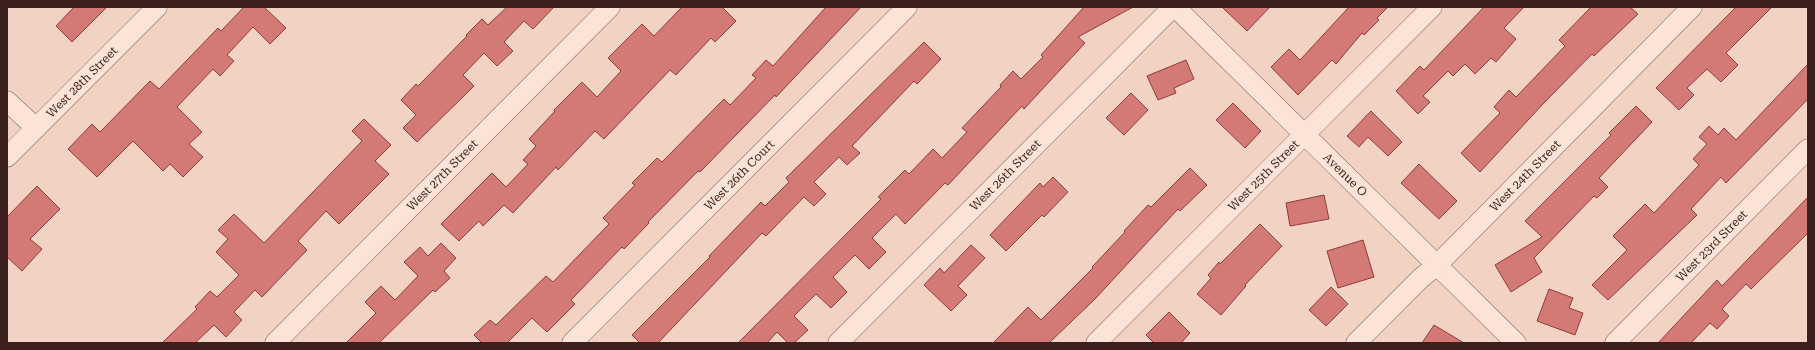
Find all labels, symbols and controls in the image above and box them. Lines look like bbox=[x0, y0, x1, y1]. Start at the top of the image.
street label: West 28th Street bbox=[44, 43, 121, 120]
street label: West 27th Street bbox=[404, 136, 481, 214]
street label: West 26th Street bbox=[967, 136, 1044, 214]
street label: West 26th Court bbox=[701, 137, 778, 213]
street label: West 25th Street bbox=[1225, 137, 1302, 214]
street label: West 24th Street bbox=[1487, 137, 1564, 214]
street label: Avenue O bbox=[1321, 150, 1370, 199]
street label: West 23rd Street bbox=[1673, 207, 1750, 284]

